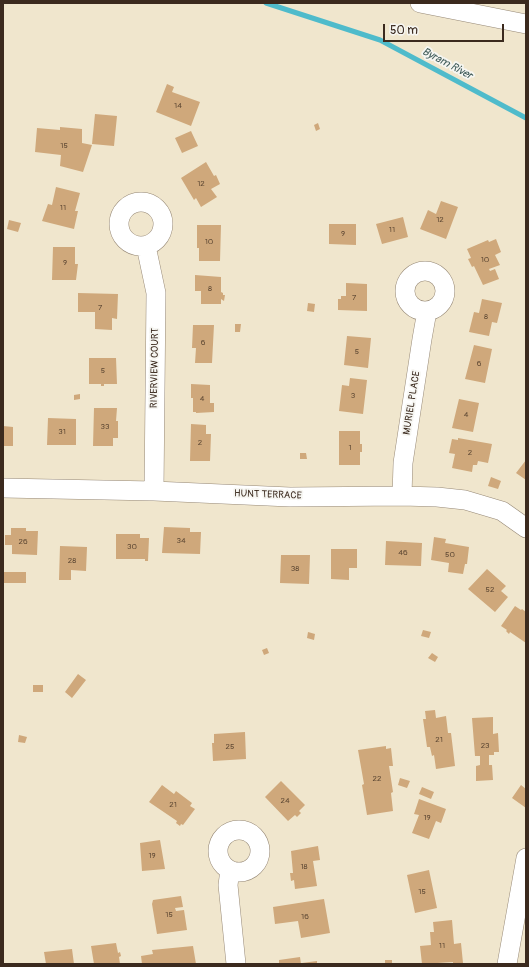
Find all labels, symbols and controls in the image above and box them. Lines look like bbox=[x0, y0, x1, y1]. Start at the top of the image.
scale bar bbox=[385, 16, 506, 42]
text: 50 m bbox=[390, 23, 418, 38]
water label: Byram River bbox=[420, 45, 474, 83]
house number: 14 bbox=[174, 101, 182, 111]
house number: 15 bbox=[60, 141, 68, 151]
house number: 12 bbox=[197, 179, 205, 189]
house number: 11 bbox=[60, 203, 66, 213]
house number: 12 bbox=[436, 215, 444, 225]
house number: 11 bbox=[389, 225, 395, 235]
house number: 9 bbox=[341, 229, 345, 239]
house number: 10 bbox=[205, 237, 213, 247]
house number: 10 bbox=[481, 255, 489, 265]
house number: 9 bbox=[63, 258, 67, 268]
house number: 8 bbox=[208, 284, 212, 294]
house number: 7 bbox=[352, 293, 356, 303]
house number: 7 bbox=[98, 303, 102, 313]
house number: 8 bbox=[484, 312, 488, 322]
street label: RIVERVIEW COURT bbox=[148, 328, 162, 408]
house number: 6 bbox=[201, 338, 205, 348]
house number: 5 bbox=[355, 347, 359, 357]
house number: 6 bbox=[477, 359, 481, 369]
house number: 5 bbox=[101, 366, 105, 376]
street label: MURIEL PLACE bbox=[401, 370, 423, 436]
house number: 3 bbox=[351, 391, 355, 401]
house number: 4 bbox=[200, 394, 204, 404]
house number: 4 bbox=[464, 410, 468, 420]
house number: 33 bbox=[101, 422, 109, 432]
house number: 31 bbox=[58, 427, 66, 437]
house number: 2 bbox=[198, 438, 202, 448]
house number: 1 bbox=[348, 443, 352, 453]
house number: 2 bbox=[468, 448, 472, 458]
street label: HUNT TERRACE bbox=[234, 488, 302, 502]
house number: 34 bbox=[176, 536, 186, 546]
house number: 26 bbox=[18, 537, 28, 547]
house number: 30 bbox=[127, 542, 137, 552]
house number: 46 bbox=[398, 548, 408, 558]
house number: 50 bbox=[445, 550, 455, 560]
house number: 28 bbox=[68, 556, 76, 566]
house number: 38 bbox=[291, 564, 299, 574]
house number: 52 bbox=[486, 585, 494, 595]
house number: 21 bbox=[435, 735, 443, 745]
house number: 23 bbox=[481, 741, 489, 751]
house number: 25 bbox=[226, 742, 234, 752]
house number: 22 bbox=[373, 774, 381, 784]
house number: 24 bbox=[280, 796, 290, 806]
house number: 21 bbox=[169, 800, 177, 810]
house number: 19 bbox=[423, 813, 431, 823]
house number: 19 bbox=[148, 851, 156, 861]
house number: 18 bbox=[300, 862, 308, 872]
house number: 15 bbox=[418, 887, 426, 897]
house number: 15 bbox=[165, 910, 173, 920]
house number: 16 bbox=[301, 912, 309, 922]
house number: 11 bbox=[439, 941, 445, 951]

